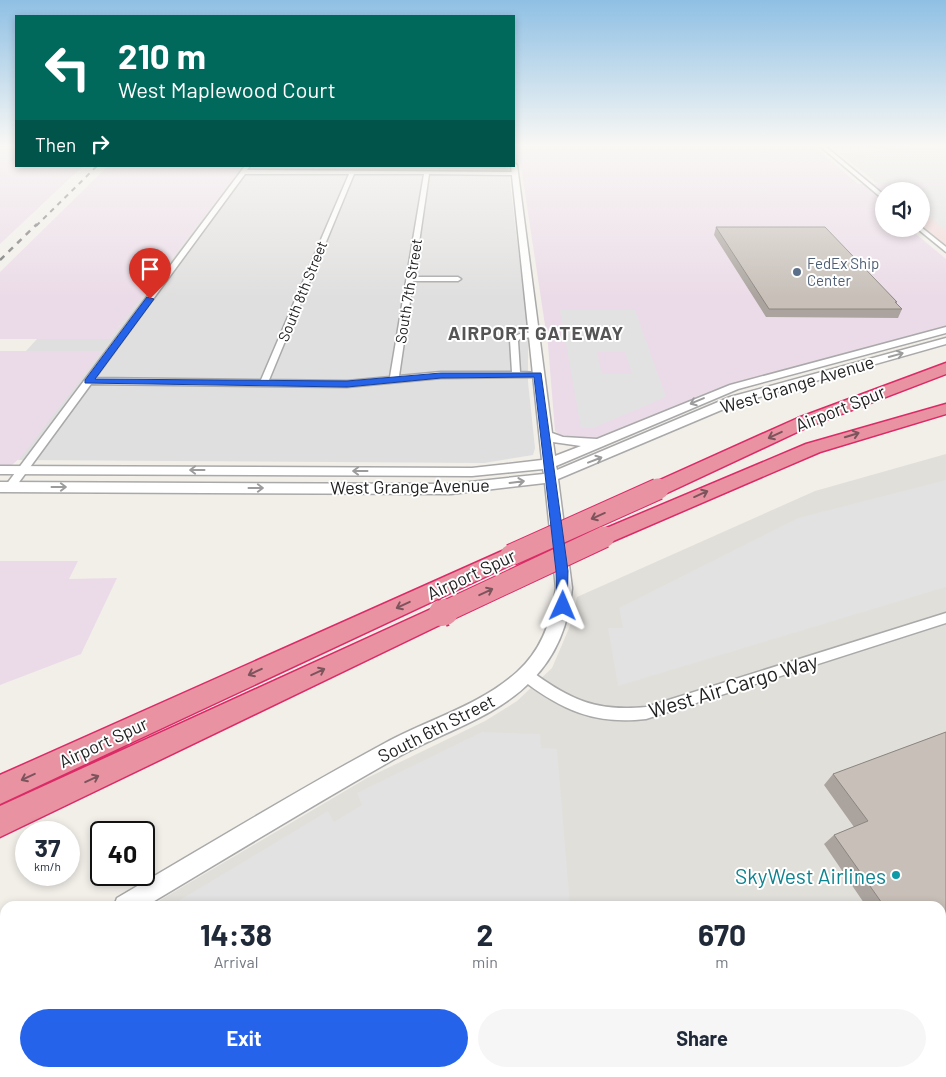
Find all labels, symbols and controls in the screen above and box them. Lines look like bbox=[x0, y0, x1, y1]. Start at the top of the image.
text: 210 m bbox=[118, 34, 206, 76]
icon: left bbox=[35, 35, 100, 100]
text: West Maplewood Court bbox=[118, 76, 336, 102]
icon: right bbox=[86, 130, 114, 158]
text: Then bbox=[35, 133, 76, 156]
map controls bbox=[875, 182, 930, 237]
button: sound bbox=[875, 182, 930, 237]
street label: South 7th Street bbox=[391, 237, 425, 345]
street label: South 8th Street bbox=[274, 238, 330, 344]
pin bbox=[129, 248, 171, 299]
place label: FedEx Ship Center bbox=[807, 254, 879, 289]
icon: arrive bbox=[136, 255, 164, 283]
marker: FedEx Ship Center bbox=[791, 266, 803, 278]
district label: AIRPORT GATEWAY bbox=[448, 321, 624, 344]
street label: West Grange Avenue bbox=[717, 350, 877, 418]
one-way arrow bbox=[888, 350, 904, 359]
street label: Airport Spur bbox=[792, 380, 889, 436]
one-way arrow bbox=[690, 397, 705, 407]
one-way arrow bbox=[844, 430, 860, 440]
one-way arrow bbox=[768, 431, 783, 441]
one-way arrow bbox=[587, 455, 602, 465]
one-way arrow bbox=[189, 465, 206, 475]
one-way arrow bbox=[352, 466, 368, 476]
street label: West Grange Avenue bbox=[330, 474, 490, 498]
one-way arrow bbox=[508, 477, 524, 487]
one-way arrow bbox=[50, 482, 67, 492]
one-way arrow bbox=[248, 483, 264, 493]
one-way arrow bbox=[693, 489, 708, 499]
one-way arrow bbox=[591, 512, 606, 522]
street label: Airport Spur bbox=[423, 544, 519, 604]
position arrow bbox=[536, 579, 588, 631]
one-way arrow bbox=[478, 587, 493, 596]
one-way arrow bbox=[396, 600, 411, 610]
street label: West Air Cargo Way bbox=[645, 647, 821, 723]
one-way arrow bbox=[310, 666, 325, 676]
one-way arrow bbox=[248, 668, 263, 678]
street label: South 6th Street bbox=[374, 689, 498, 767]
street label: Airport Spur bbox=[55, 712, 151, 772]
one-way arrow bbox=[21, 772, 36, 782]
one-way arrow bbox=[84, 773, 99, 783]
speed limit sign: 40 bbox=[90, 821, 155, 886]
text: 37 bbox=[35, 832, 60, 862]
text: km/h bbox=[34, 859, 61, 873]
place label: SkyWest Airlines bbox=[735, 863, 886, 888]
marker: SkyWest Airlines bbox=[890, 869, 902, 881]
text: 14:38 bbox=[200, 916, 272, 952]
text: 2 bbox=[477, 916, 493, 952]
text: 670 bbox=[698, 916, 746, 952]
text: Arrival bbox=[214, 952, 258, 971]
text: min bbox=[472, 952, 498, 971]
text: m bbox=[715, 952, 729, 971]
button: Exit bbox=[20, 1009, 468, 1067]
button: Share bbox=[478, 1009, 926, 1067]

